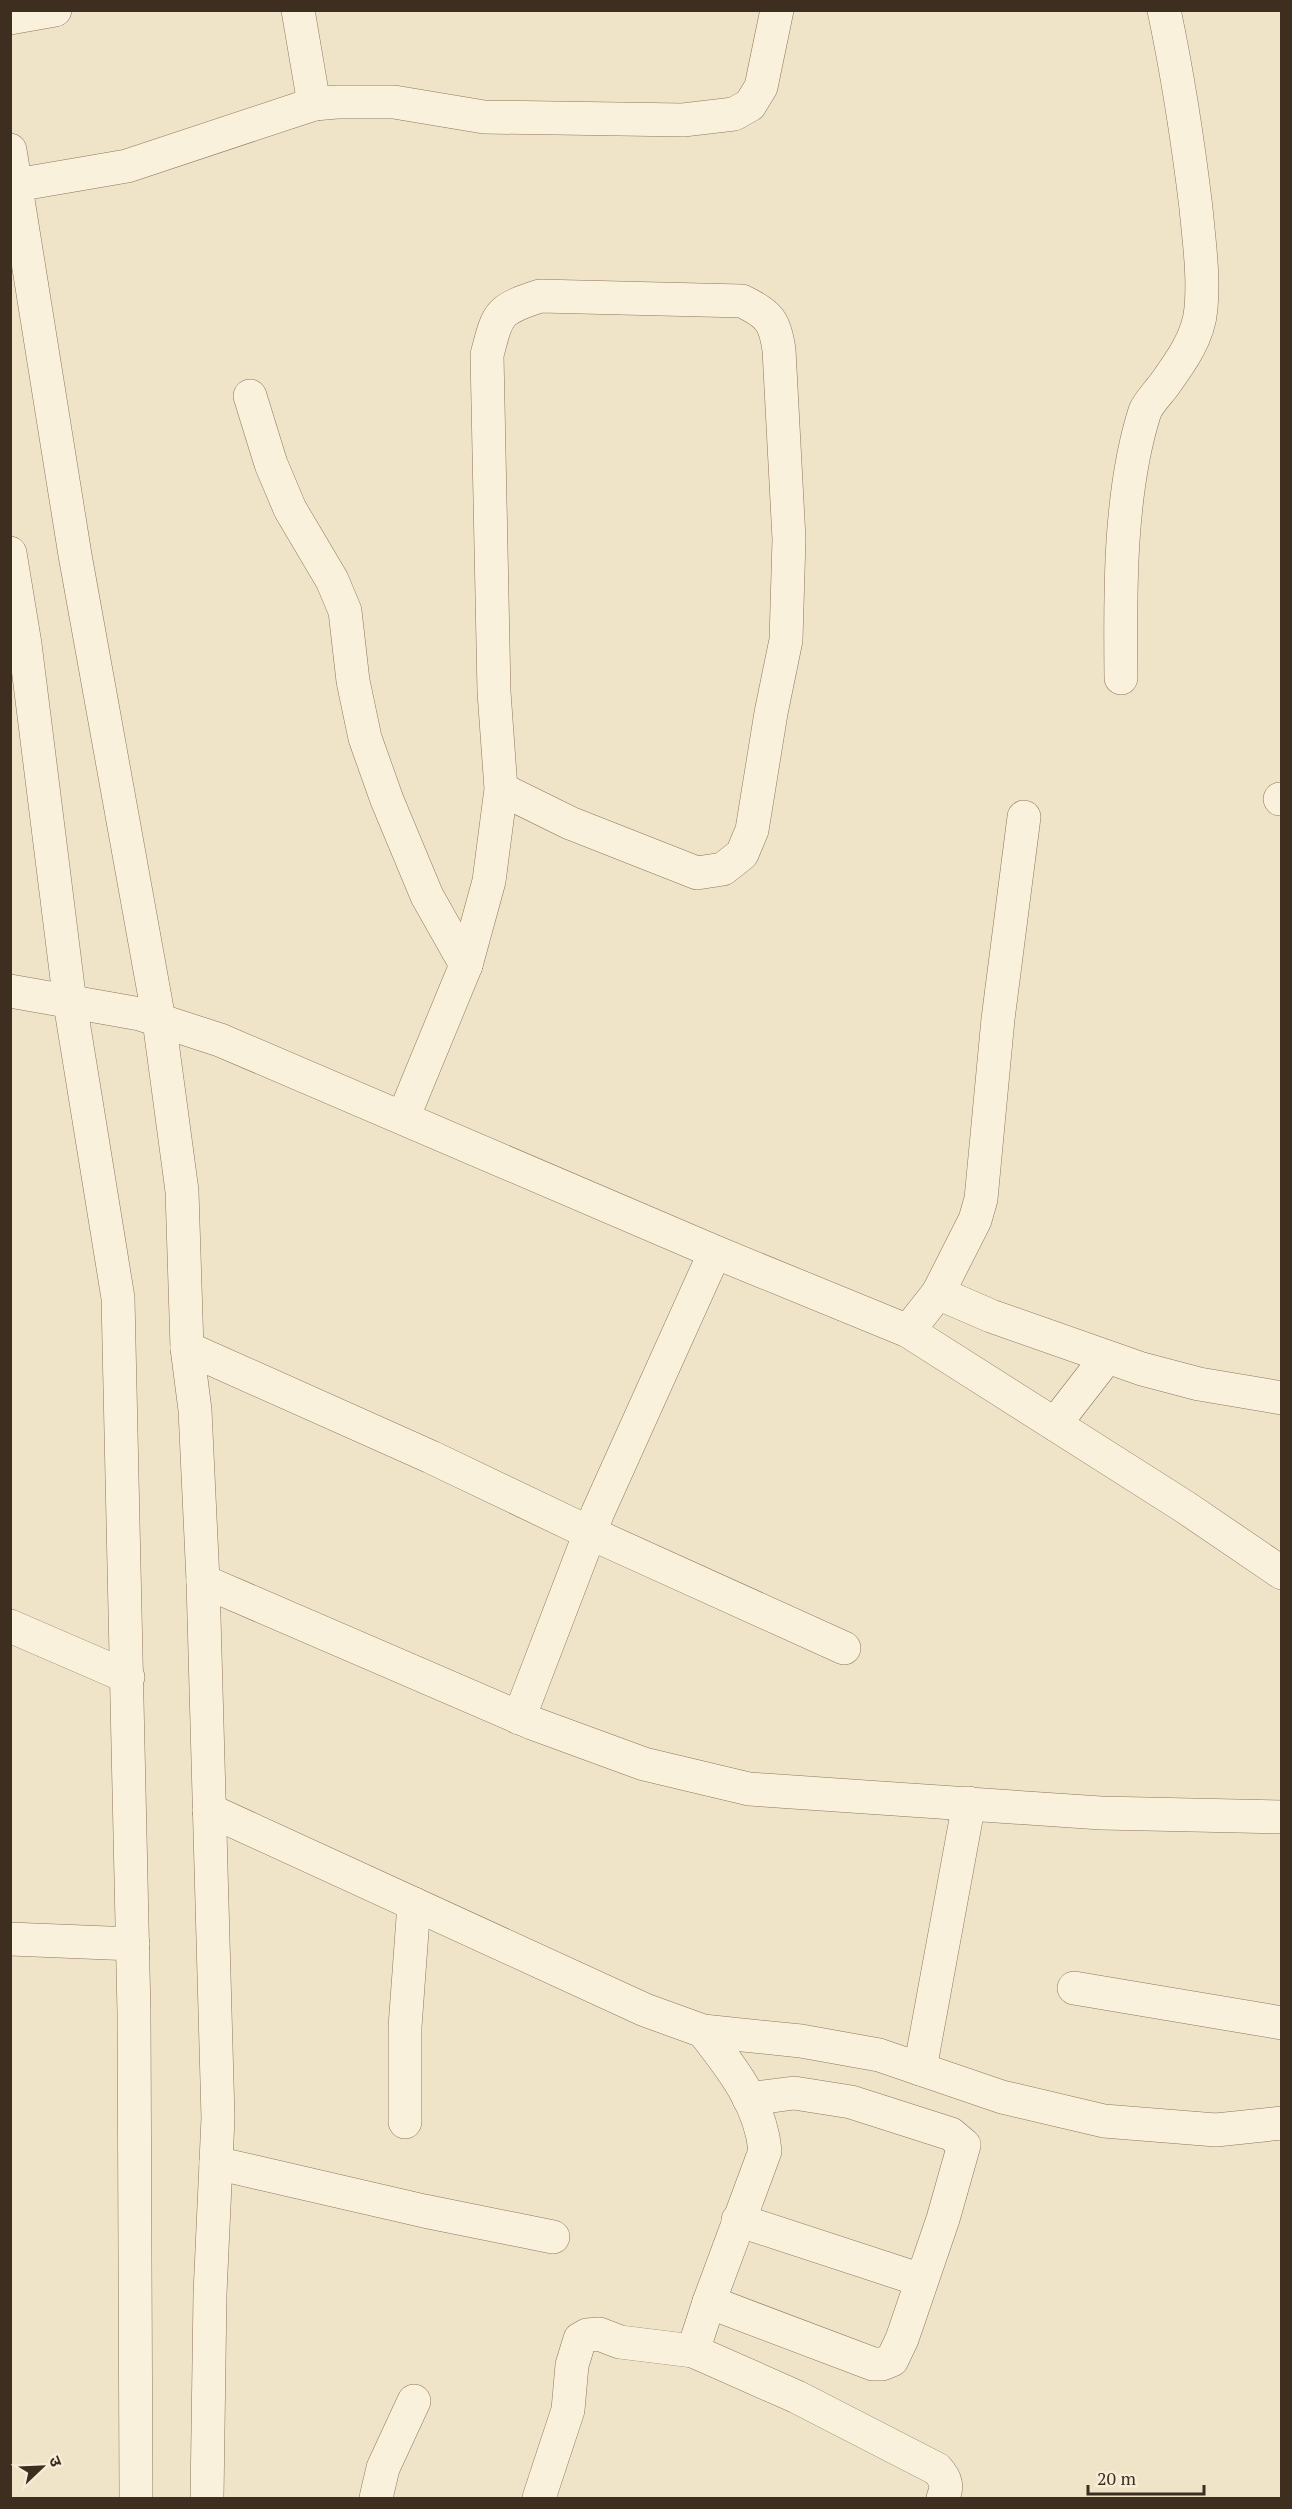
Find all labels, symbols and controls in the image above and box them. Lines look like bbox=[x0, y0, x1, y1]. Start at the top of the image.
north arrow bbox=[12, 2437, 72, 2497]
text: उ bbox=[44, 2453, 68, 2470]
scale bar bbox=[1088, 2458, 1204, 2496]
text: 20 m bbox=[1097, 2466, 1137, 2490]

